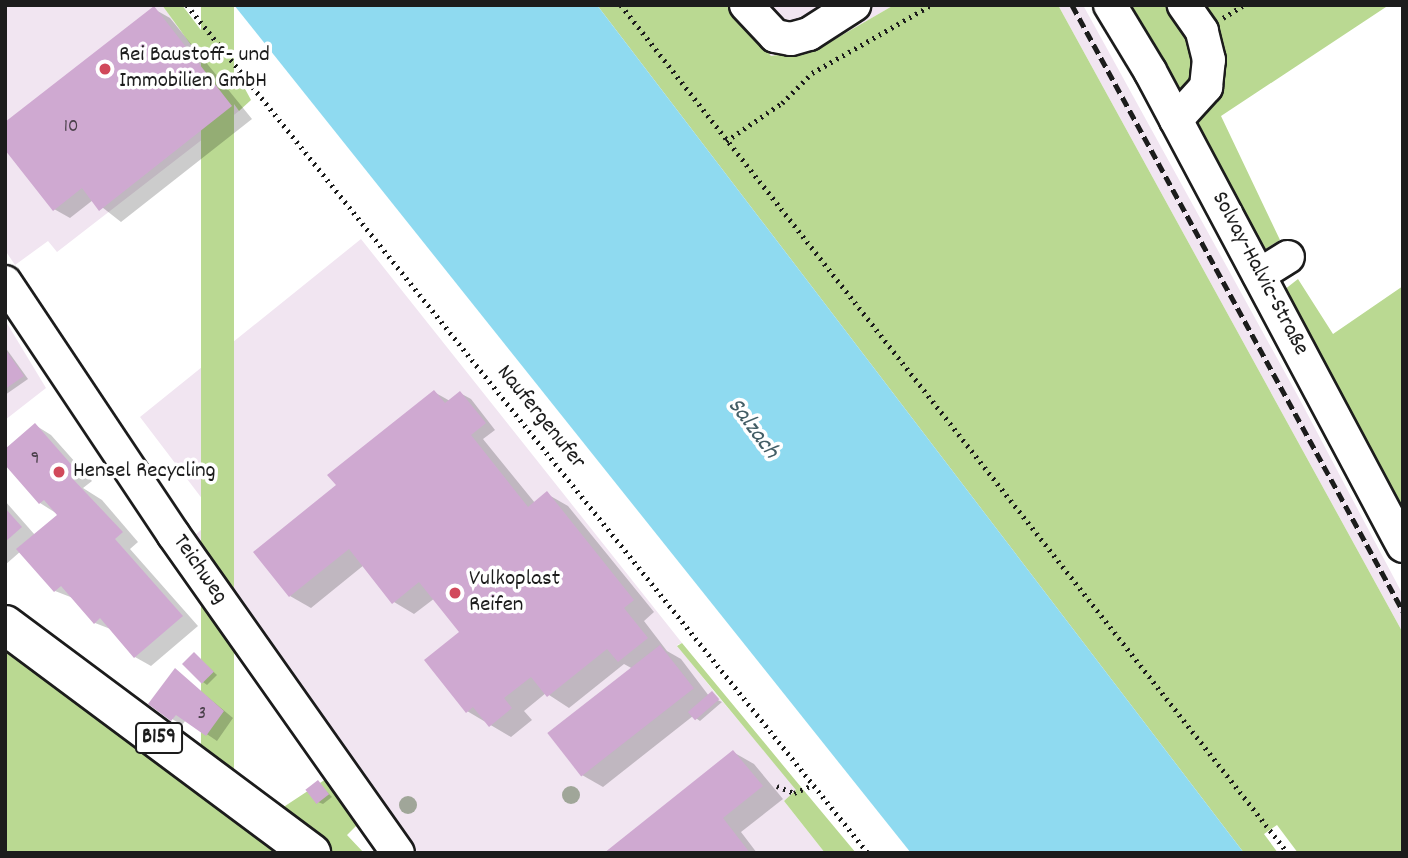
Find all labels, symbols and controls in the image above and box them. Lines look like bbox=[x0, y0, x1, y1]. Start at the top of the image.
place label: Rei Baustoff- und Immobilien GmbH bbox=[119, 42, 270, 96]
marker: Rei Baustoff- und Immobilien GmbH bbox=[97, 61, 113, 77]
house number: 10 bbox=[64, 117, 78, 139]
street label: Solvay-Halvic-Straße bbox=[1204, 187, 1314, 361]
street label: Naufergenufer bbox=[490, 360, 590, 476]
water label: Salzach bbox=[720, 393, 784, 465]
house number: 9 bbox=[31, 449, 39, 471]
place label: Hensel Recycling bbox=[73, 458, 216, 486]
marker: Hensel Recycling bbox=[51, 464, 67, 480]
street label: Teichweg bbox=[165, 530, 233, 610]
place label: Vulkoplast Reifen bbox=[469, 566, 560, 620]
marker: Vulkoplast Reifen bbox=[447, 585, 463, 601]
house number: 3 bbox=[198, 704, 206, 726]
road number: B159 bbox=[134, 720, 184, 756]

